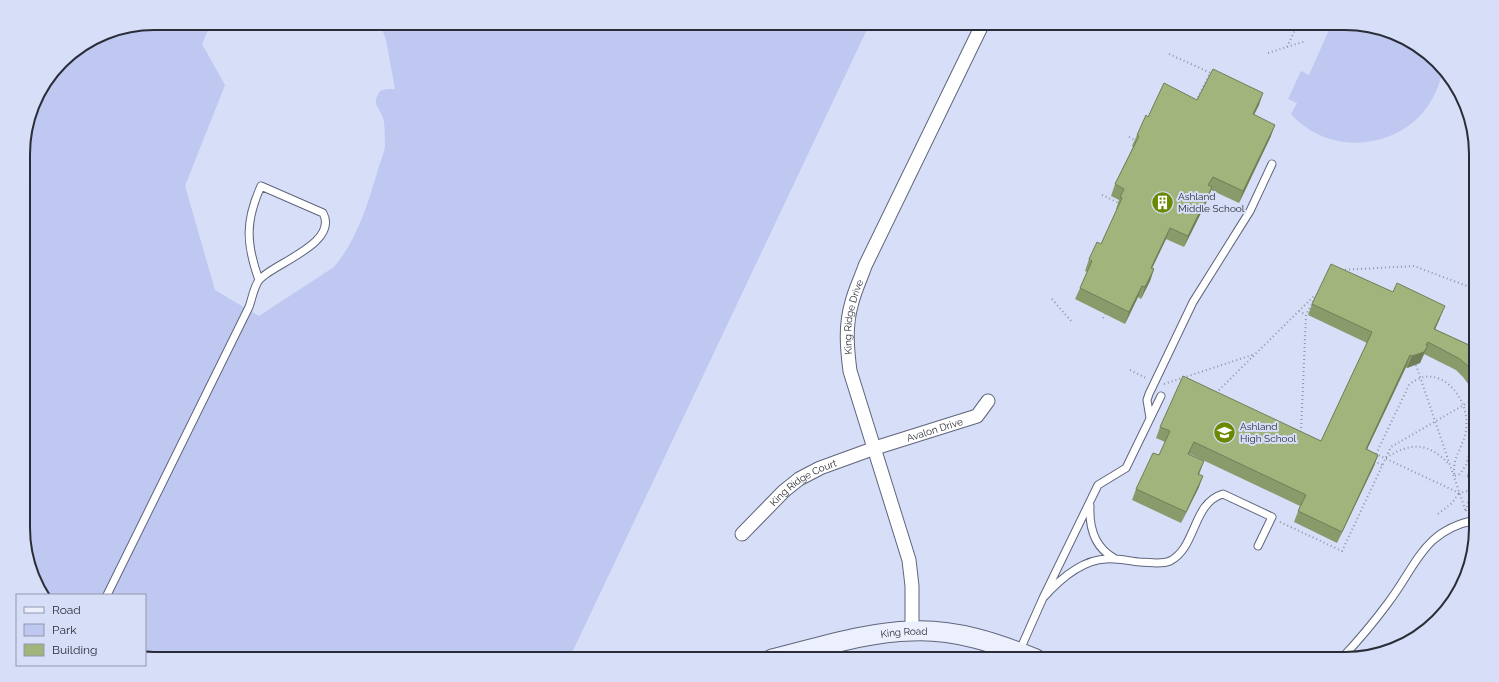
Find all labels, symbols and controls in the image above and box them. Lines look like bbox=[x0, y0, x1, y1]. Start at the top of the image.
building icon: Ashland Middle School bbox=[1150, 189, 1176, 215]
place label: Ashland Middle School bbox=[1178, 191, 1245, 214]
street label: King Ridge Drive bbox=[842, 278, 865, 355]
street label: Avalon Drive bbox=[905, 416, 964, 444]
school or university icon: Ashland High School bbox=[1212, 419, 1238, 445]
place label: Ashland High School bbox=[1240, 421, 1296, 444]
street label: King Ridge Court bbox=[768, 457, 839, 508]
legend bbox=[16, 594, 146, 666]
text: Road bbox=[52, 603, 81, 617]
text: Park bbox=[52, 623, 77, 637]
street label: King Road bbox=[880, 626, 928, 640]
text: Building bbox=[52, 643, 98, 657]

